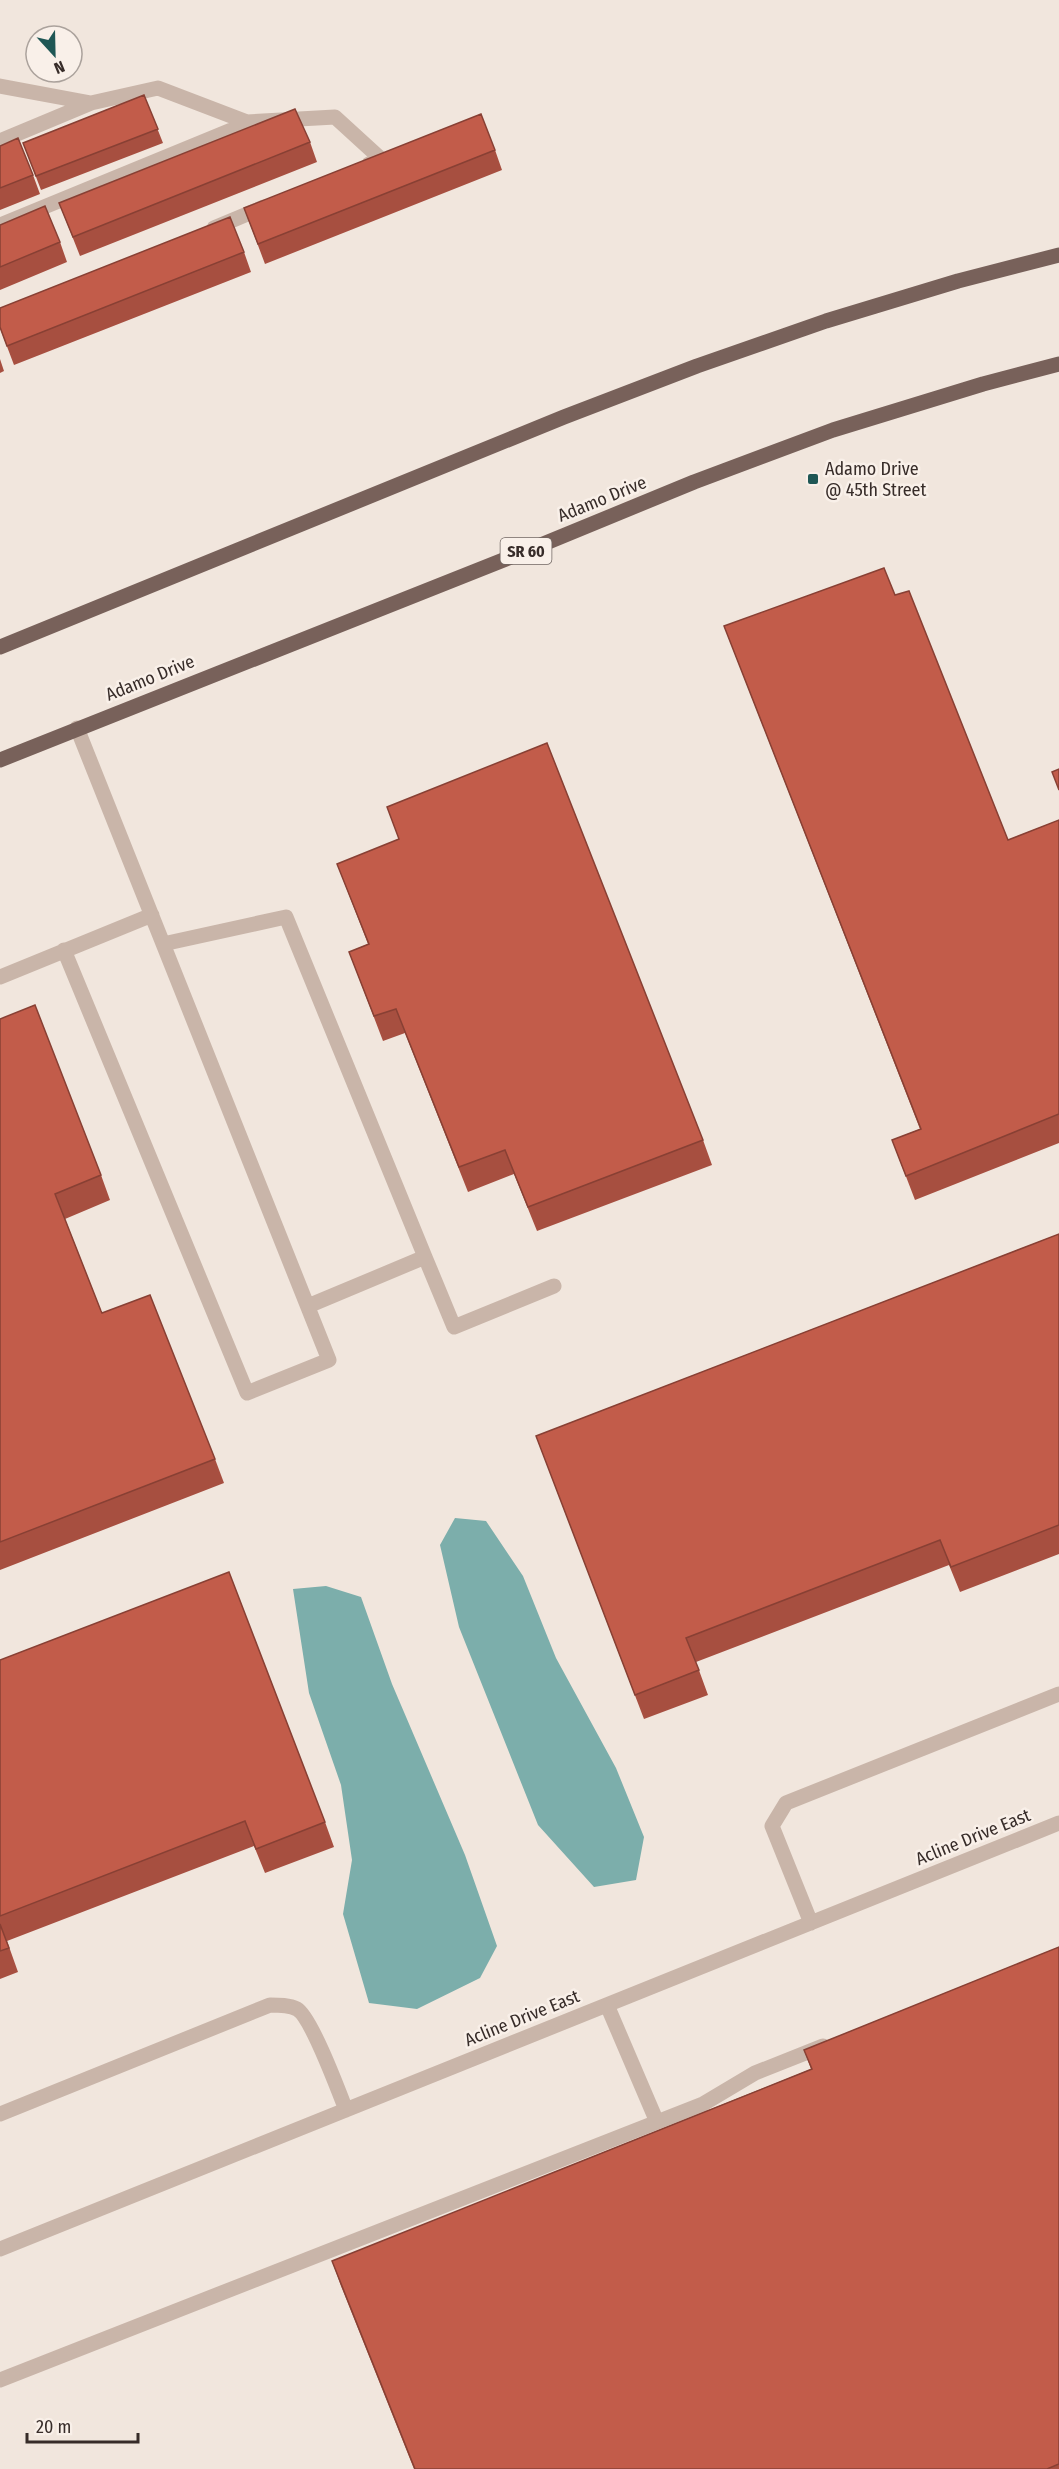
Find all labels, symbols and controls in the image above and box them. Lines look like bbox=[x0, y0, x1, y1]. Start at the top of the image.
north arrow bbox=[24, 24, 84, 84]
text: N bbox=[51, 57, 67, 78]
place label: Adamo Drive @ 45th Street bbox=[825, 458, 927, 501]
street label: Adamo Drive bbox=[554, 471, 650, 527]
marker: Adamo Drive @ 45th Street bbox=[806, 472, 820, 486]
road number: SR 60 bbox=[500, 538, 552, 564]
street label: Adamo Drive bbox=[102, 650, 198, 706]
street label: Acline Drive East bbox=[912, 1804, 1034, 1870]
street label: Acline Drive East bbox=[461, 1985, 583, 2051]
scale bar bbox=[27, 2406, 138, 2444]
text: 20 m bbox=[36, 2416, 71, 2438]

